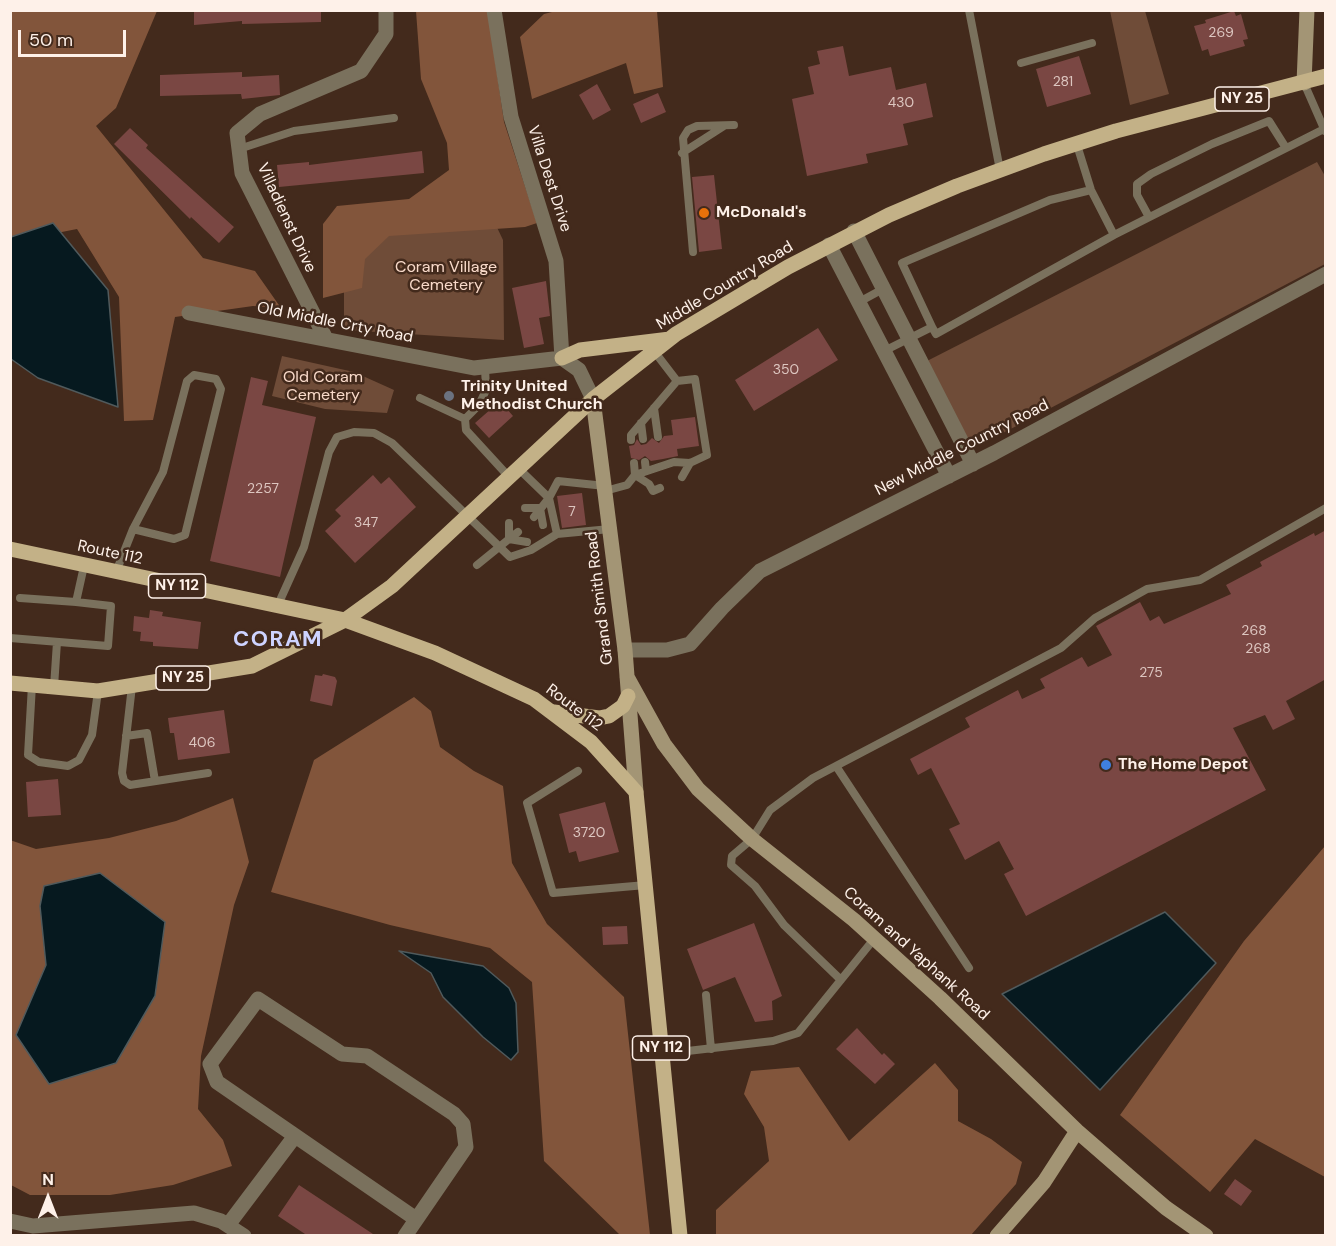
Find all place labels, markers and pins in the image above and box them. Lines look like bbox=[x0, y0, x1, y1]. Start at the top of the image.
place label: McDonald's bbox=[716, 203, 807, 223]
marker: McDonald's bbox=[697, 206, 711, 220]
place label: Trinity United Methodist Church bbox=[461, 377, 603, 415]
marker: Trinity United Methodist Church bbox=[442, 389, 456, 403]
place label: The Home Depot bbox=[1118, 755, 1248, 775]
marker: The Home Depot bbox=[1099, 758, 1113, 772]

